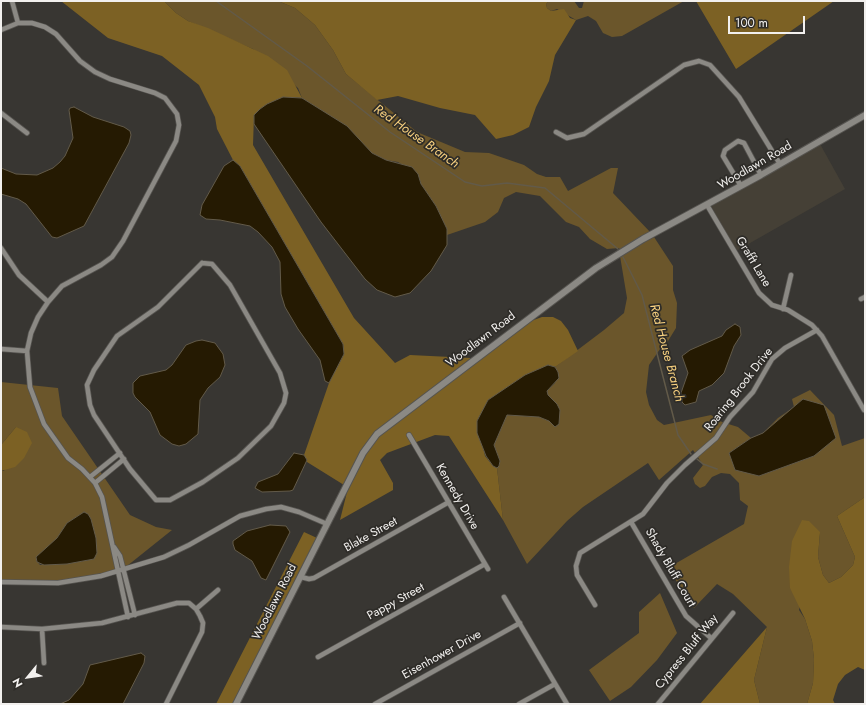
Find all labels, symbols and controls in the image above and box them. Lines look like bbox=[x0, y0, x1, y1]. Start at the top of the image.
scale bar bbox=[730, 8, 807, 34]
text: 100 m bbox=[735, 14, 768, 32]
water label: Red House Branch bbox=[370, 102, 462, 172]
street label: Woodlawn Road bbox=[715, 139, 795, 193]
street label: Grafft Lane bbox=[732, 234, 774, 290]
water label: Red House Branch bbox=[645, 302, 687, 404]
street label: Woodlawn Road bbox=[443, 309, 519, 371]
street label: Roaring Brook Drive bbox=[702, 345, 776, 435]
street label: Kennedy Drive bbox=[432, 461, 482, 533]
street label: Blake Street bbox=[342, 514, 400, 556]
street label: Shady Bluff Court bbox=[642, 526, 698, 610]
street label: Woodlawn Road bbox=[250, 562, 300, 642]
street label: Pappy Street bbox=[365, 580, 427, 624]
street label: Cypress Bluff Way bbox=[653, 612, 721, 692]
street label: Eisenhower Drive bbox=[400, 627, 484, 683]
north arrow bbox=[8, 657, 48, 697]
text: N bbox=[8, 675, 27, 691]

